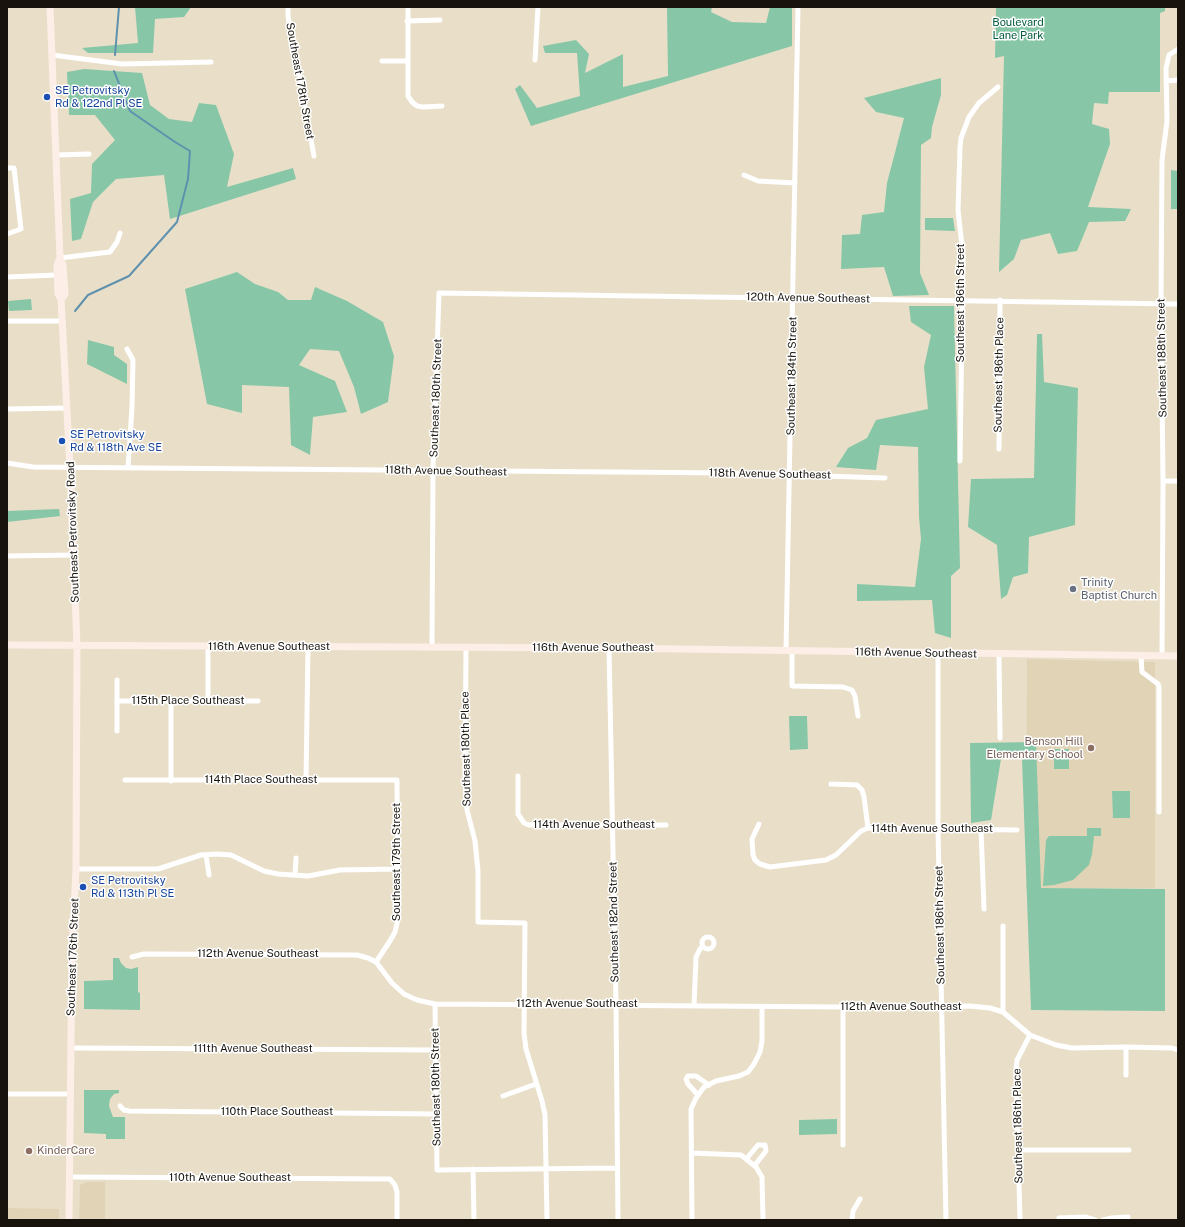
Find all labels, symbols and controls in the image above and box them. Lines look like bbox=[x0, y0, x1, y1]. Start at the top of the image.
park label: Boulevard Lane Park bbox=[992, 16, 1044, 42]
street label: Southeast 178th Street bbox=[283, 21, 317, 141]
place label: SE Petrovitsky Rd & 122nd Pl SE bbox=[55, 84, 142, 110]
marker: SE Petrovitsky Rd & 122nd Pl SE bbox=[42, 92, 52, 102]
street label: Southeast 186th Street bbox=[954, 244, 968, 362]
street label: 120th Avenue Southeast bbox=[746, 290, 870, 306]
street label: Southeast 188th Street bbox=[1154, 298, 1170, 418]
street label: Southeast 184th Street bbox=[784, 316, 800, 436]
street label: Southeast 186th Place bbox=[991, 317, 1007, 433]
street label: Southeast 180th Street bbox=[427, 338, 445, 458]
place label: SE Petrovitsky Rd & 118th Ave SE bbox=[70, 428, 162, 454]
marker: SE Petrovitsky Rd & 118th Ave SE bbox=[57, 436, 67, 446]
street label: Southeast Petrovitsky Road bbox=[64, 461, 82, 603]
street label: 118th Avenue Southeast bbox=[385, 463, 507, 479]
street label: 118th Avenue Southeast bbox=[709, 466, 831, 482]
place label: Trinity Baptist Church bbox=[1081, 576, 1157, 602]
marker: Trinity Baptist Church bbox=[1068, 584, 1078, 594]
street label: 116th Avenue Southeast bbox=[208, 640, 330, 654]
street label: 116th Avenue Southeast bbox=[532, 641, 654, 655]
street label: 116th Avenue Southeast bbox=[855, 645, 977, 661]
street label: Southeast 180th Place bbox=[458, 691, 474, 807]
street label: 115th Place Southeast bbox=[132, 694, 244, 708]
place label: Benson Hill Elementary School bbox=[986, 735, 1083, 761]
marker: Benson Hill Elementary School bbox=[1086, 743, 1096, 753]
street label: 114th Place Southeast bbox=[205, 773, 317, 787]
street label: Southeast 179th Street bbox=[390, 803, 404, 921]
street label: 114th Avenue Southeast bbox=[533, 818, 655, 832]
street label: 114th Avenue Southeast bbox=[871, 822, 993, 836]
street label: Southeast 182nd Street bbox=[606, 861, 622, 983]
street label: Southeast 186th Street bbox=[932, 865, 948, 985]
place label: SE Petrovitsky Rd & 113th Pl SE bbox=[91, 874, 174, 900]
marker: SE Petrovitsky Rd & 113th Pl SE bbox=[78, 882, 88, 892]
street label: Southeast 176th Street bbox=[64, 898, 82, 1016]
street label: 112th Avenue Southeast bbox=[197, 947, 319, 961]
street label: 112th Avenue Southeast bbox=[516, 997, 638, 1011]
street label: 112th Avenue Southeast bbox=[840, 1000, 962, 1014]
street label: Southeast 180th Street bbox=[428, 1027, 444, 1147]
street label: 111th Avenue Southeast bbox=[193, 1042, 313, 1056]
street label: Southeast 186th Place bbox=[1010, 1068, 1026, 1184]
street label: 110th Place Southeast bbox=[221, 1105, 333, 1119]
place label: KinderCare bbox=[37, 1144, 95, 1158]
marker: KinderCare bbox=[24, 1146, 34, 1156]
street label: 110th Avenue Southeast bbox=[169, 1171, 291, 1185]

